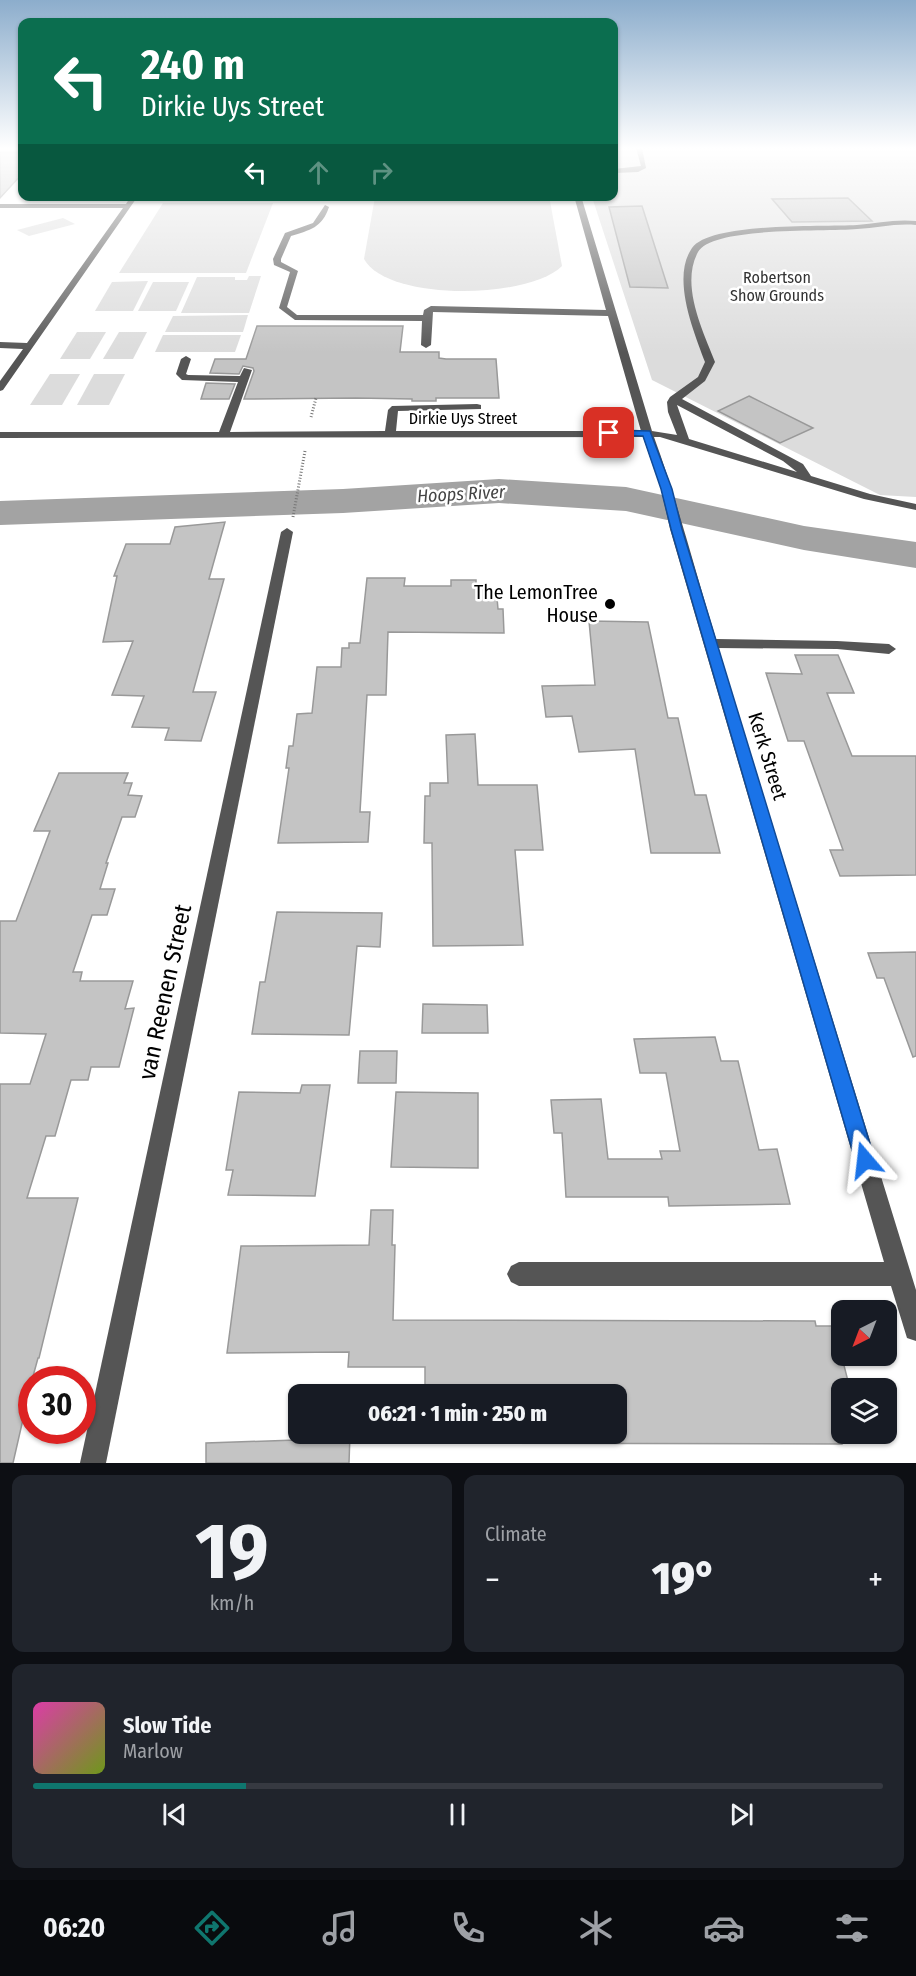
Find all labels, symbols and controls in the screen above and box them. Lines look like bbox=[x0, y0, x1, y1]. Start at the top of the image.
text: 240 m bbox=[141, 40, 245, 90]
icon: left bbox=[42, 42, 120, 120]
text: Dirkie Uys Street bbox=[141, 91, 324, 123]
icon: left bbox=[239, 156, 272, 189]
icon: ahead bbox=[302, 156, 335, 189]
icon: right bbox=[365, 156, 398, 189]
park label: Robertson Show Grounds bbox=[730, 268, 824, 305]
pin bbox=[583, 407, 634, 458]
street label: Dirkie Uys Street bbox=[409, 409, 518, 428]
icon: arrive bbox=[592, 416, 625, 449]
water label: Hoops River bbox=[416, 481, 506, 507]
place label: The LemonTree House bbox=[474, 580, 598, 627]
marker: The LemonTree House bbox=[603, 597, 617, 611]
street label: Kerk Street bbox=[743, 709, 793, 803]
street label: van Reenen Street bbox=[133, 902, 197, 1082]
position arrow bbox=[833, 1128, 897, 1192]
north arrow bbox=[831, 1300, 897, 1366]
map controls bbox=[831, 1300, 897, 1444]
speed limit sign: 30 bbox=[18, 1366, 96, 1444]
button: layers bbox=[831, 1378, 897, 1444]
text: 06:21 · 1 min · 250 m bbox=[368, 1400, 547, 1427]
text: 19 bbox=[195, 1505, 269, 1599]
text: Climate bbox=[485, 1522, 547, 1546]
text: 19° bbox=[652, 1552, 716, 1606]
text: − bbox=[485, 1560, 500, 1600]
text: + bbox=[868, 1560, 883, 1600]
text: km/h bbox=[210, 1591, 254, 1615]
text: Slow Tide bbox=[123, 1712, 211, 1739]
text: Marlow bbox=[123, 1739, 183, 1763]
icon: previous bbox=[158, 1798, 191, 1831]
icon: pause bbox=[441, 1798, 474, 1831]
icon: next bbox=[725, 1798, 758, 1831]
icon: directions bbox=[191, 1907, 233, 1949]
icon: music bbox=[319, 1907, 361, 1949]
icon: phone bbox=[447, 1907, 489, 1949]
icon: climate bbox=[575, 1907, 617, 1949]
icon: car bbox=[703, 1907, 745, 1949]
icon: filters bbox=[831, 1907, 873, 1949]
text: 06:20 bbox=[43, 1912, 105, 1944]

